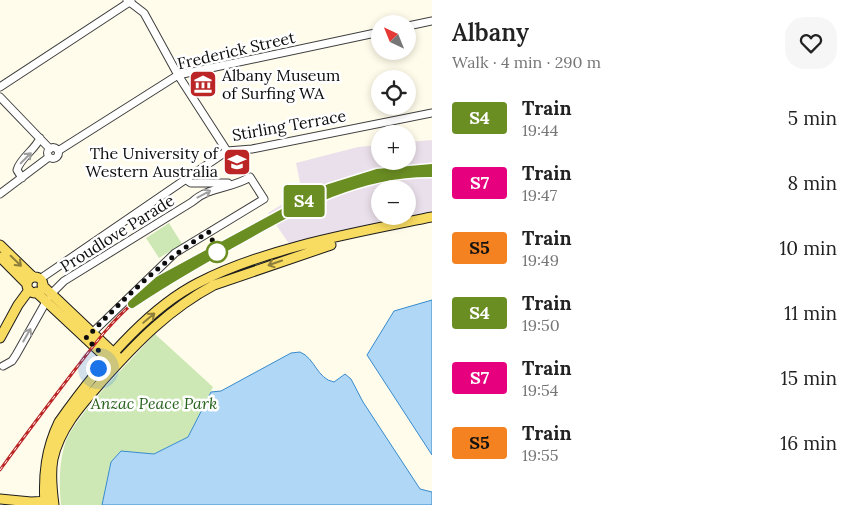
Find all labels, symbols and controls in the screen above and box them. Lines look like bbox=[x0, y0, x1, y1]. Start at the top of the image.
north arrow bbox=[371, 15, 416, 60]
map controls bbox=[371, 15, 416, 225]
text: Albany bbox=[452, 17, 529, 48]
button: heart bbox=[785, 17, 837, 69]
street label: Frederick Street bbox=[175, 27, 298, 73]
text: Walk · 4 min · 290 m bbox=[452, 52, 601, 72]
place label: Albany Museum of Surfing WA bbox=[221, 65, 340, 103]
museum icon: Albany Museum of Surfing WA bbox=[188, 69, 218, 99]
button: locate bbox=[371, 70, 416, 115]
text: Train bbox=[522, 96, 572, 120]
street label: Stirling Terrace bbox=[230, 105, 348, 145]
text: S4 bbox=[469, 106, 490, 129]
text: 5 min bbox=[788, 106, 837, 130]
text: 19:44 bbox=[522, 120, 558, 140]
button: + bbox=[371, 125, 416, 170]
place label: The University of Western Australia bbox=[86, 143, 220, 181]
school or university icon: The University of Western Australia bbox=[222, 147, 252, 177]
one-way arrow bbox=[20, 152, 32, 164]
text: Train bbox=[522, 161, 572, 185]
text: S7 bbox=[470, 171, 489, 194]
text: 8 min bbox=[787, 171, 837, 195]
button: − bbox=[371, 180, 416, 225]
line badge: S4 bbox=[282, 185, 326, 217]
text: 19:47 bbox=[522, 185, 557, 205]
one-way arrow bbox=[196, 189, 211, 198]
text: S4 bbox=[294, 189, 314, 212]
street label: Proudlove Parade bbox=[56, 190, 178, 276]
text: Train bbox=[522, 226, 572, 250]
text: S5 bbox=[469, 236, 490, 259]
text: 10 min bbox=[779, 236, 837, 260]
unlabelled marker bbox=[206, 241, 228, 263]
text: 19:49 bbox=[522, 250, 559, 270]
one-way arrow bbox=[10, 255, 23, 267]
one-way arrow bbox=[268, 258, 284, 268]
text: Train bbox=[522, 291, 572, 315]
text: S4 bbox=[469, 301, 490, 324]
text: 11 min bbox=[784, 301, 837, 325]
one-way arrow bbox=[143, 312, 156, 323]
text: 19:50 bbox=[522, 315, 560, 335]
one-way arrow bbox=[23, 329, 33, 343]
your location bbox=[86, 356, 111, 381]
text: Train bbox=[522, 356, 572, 380]
text: S7 bbox=[470, 366, 489, 389]
text: 15 min bbox=[781, 366, 837, 390]
text: 19:54 bbox=[522, 380, 558, 400]
park label: Anzac Peace Park bbox=[90, 393, 217, 413]
text: Train bbox=[522, 421, 572, 445]
text: S5 bbox=[469, 431, 490, 454]
text: 16 min bbox=[780, 431, 837, 455]
text: 19:55 bbox=[522, 445, 559, 465]

